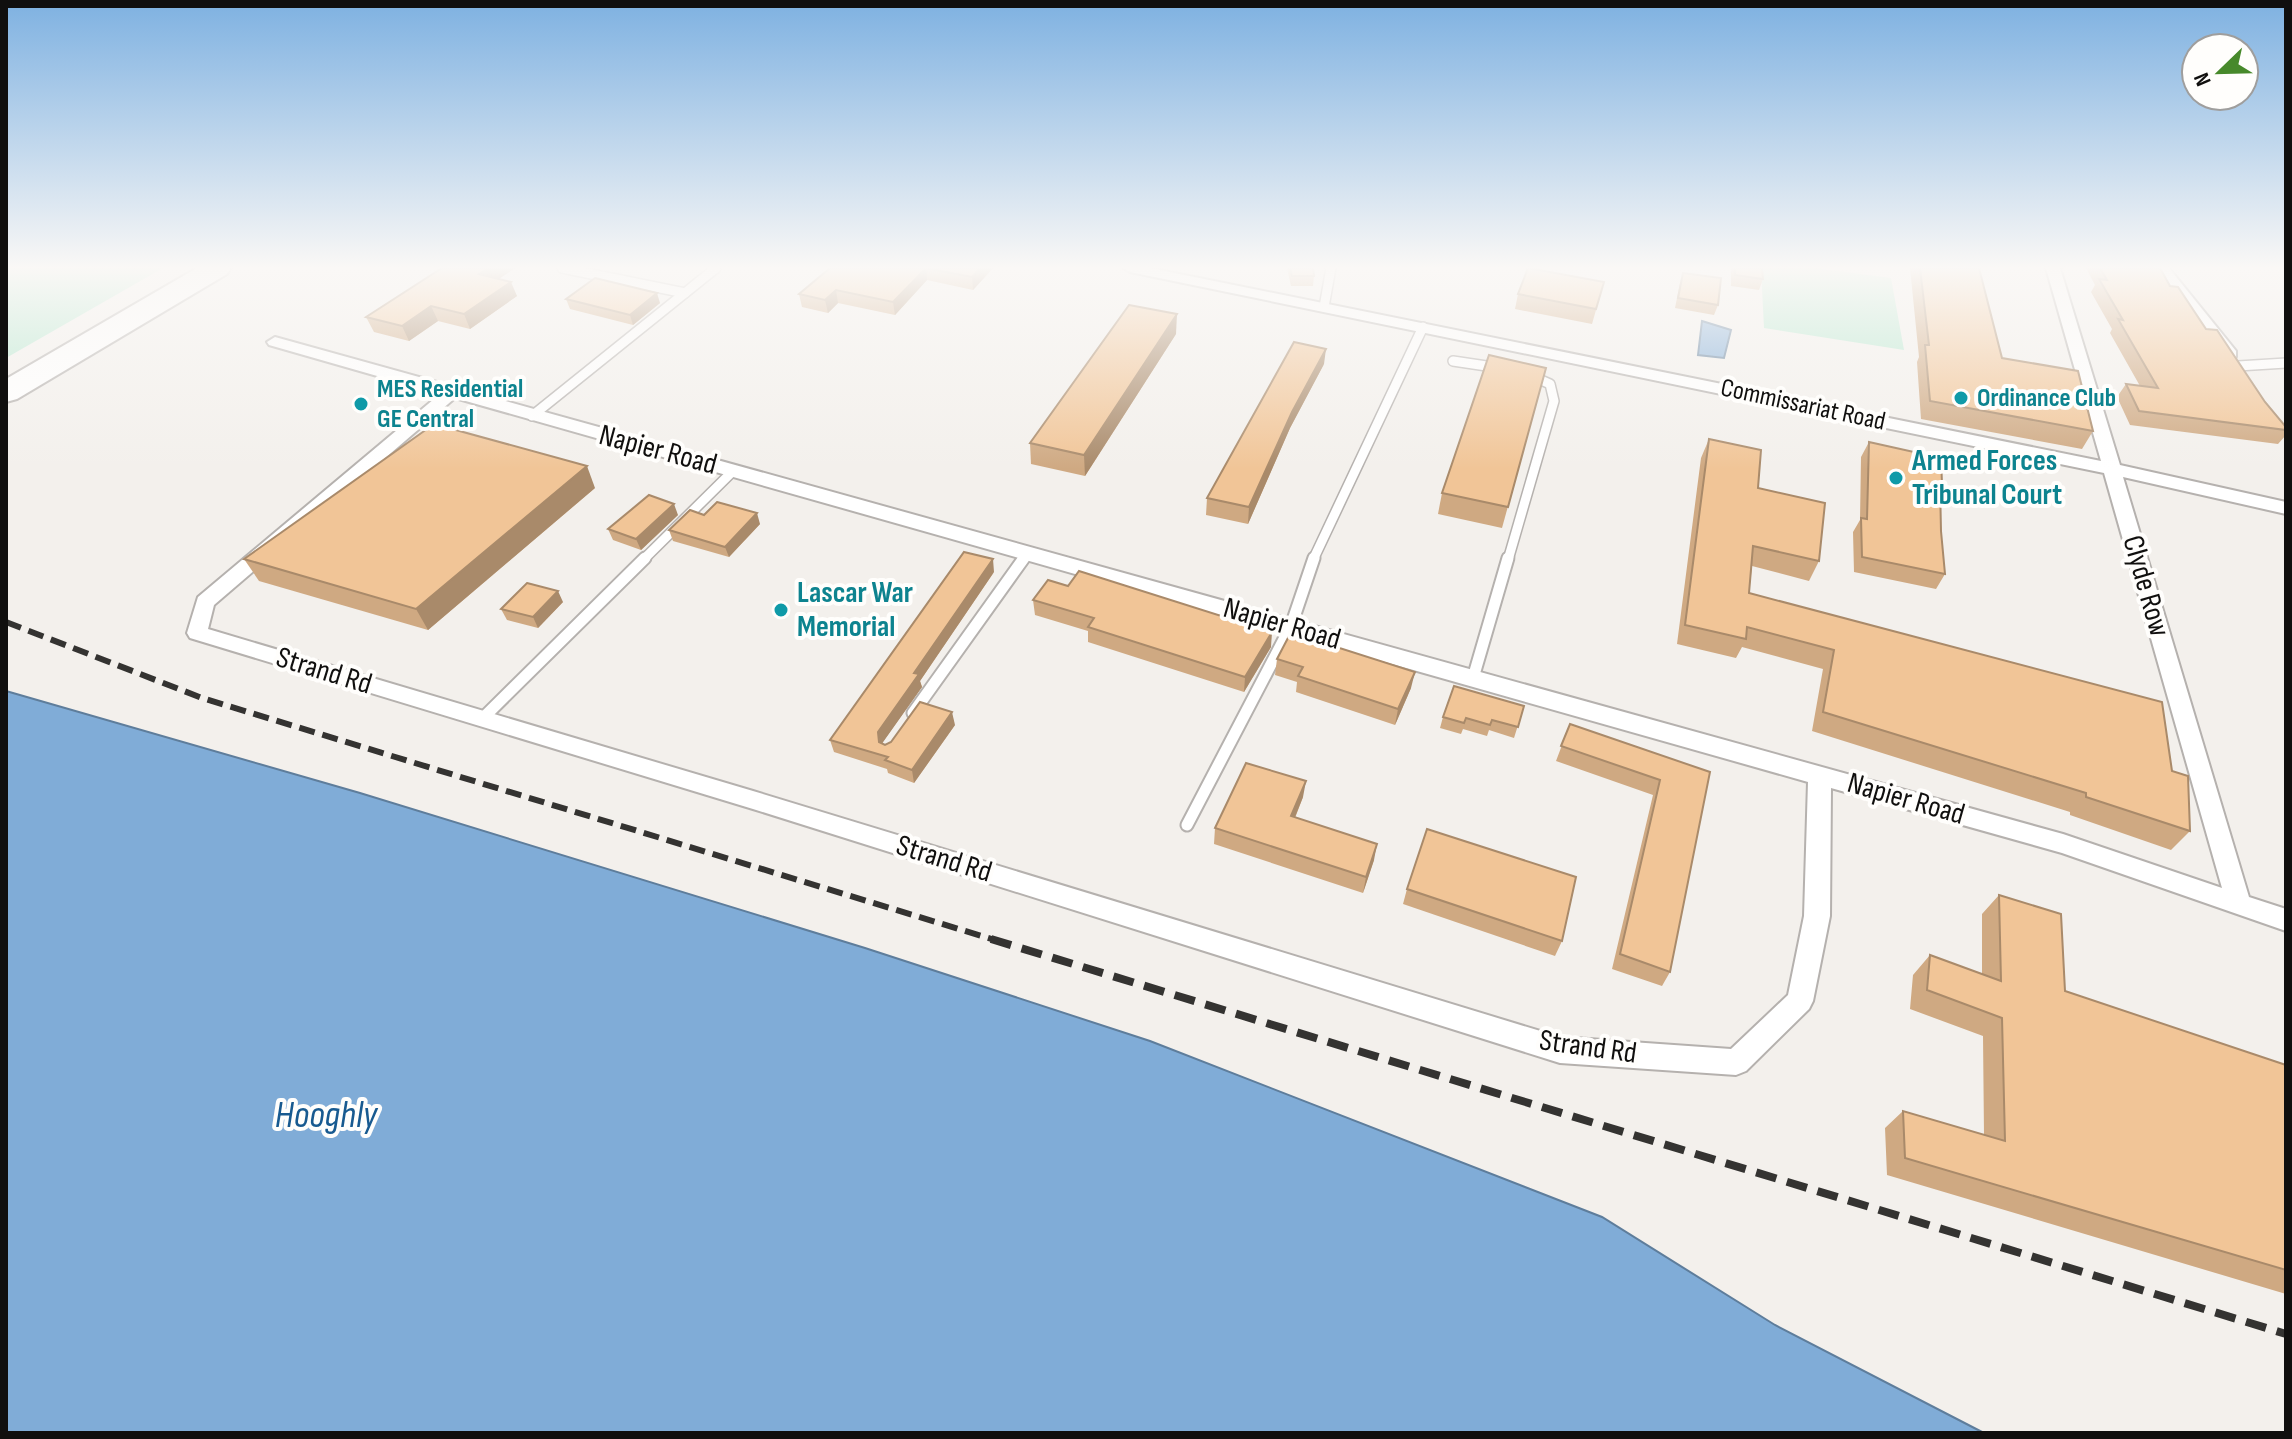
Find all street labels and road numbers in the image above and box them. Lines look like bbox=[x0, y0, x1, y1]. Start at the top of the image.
street label: Commissariat Road bbox=[1718, 372, 1888, 438]
street label: Napier Road bbox=[595, 417, 721, 483]
street label: Clyde Row bbox=[2114, 531, 2178, 641]
street label: Napier Road bbox=[1219, 590, 1345, 658]
street label: Strand Rd bbox=[272, 639, 376, 703]
street label: Napier Road bbox=[1843, 765, 1969, 833]
street label: Strand Rd bbox=[892, 827, 996, 891]
street label: Strand Rd bbox=[1537, 1022, 1639, 1072]

